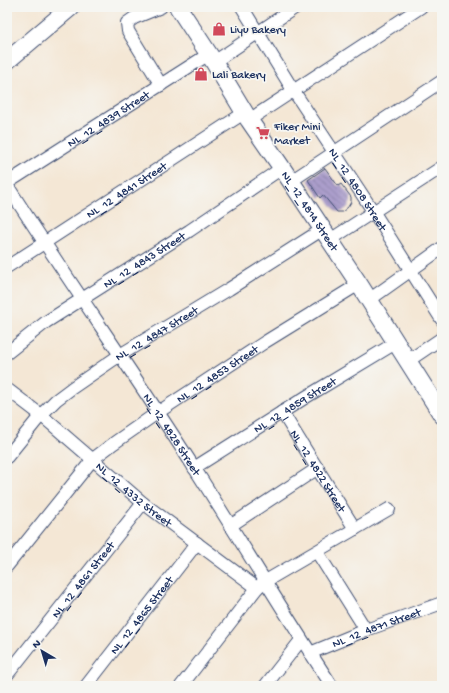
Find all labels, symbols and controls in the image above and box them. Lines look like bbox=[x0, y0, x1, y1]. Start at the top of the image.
shop icon: Liyu Bakery bbox=[211, 21, 227, 37]
place label: Liyu Bakery bbox=[230, 24, 286, 38]
shop icon: Lali Bakery bbox=[193, 66, 209, 82]
place label: Lali Bakery bbox=[212, 69, 266, 83]
street label: NL_12_4839 Street bbox=[66, 88, 154, 151]
place label: Fiker Mini Market bbox=[273, 121, 321, 149]
supermarket icon: Fiker Mini Market bbox=[255, 125, 271, 141]
street label: NL_12_4808 Street bbox=[324, 146, 389, 235]
street label: NL_12_4841 Street bbox=[84, 159, 171, 223]
street label: NL_12_4814 Street bbox=[277, 169, 341, 255]
street label: NL_12_4843 Street bbox=[102, 229, 190, 293]
street label: NL_12_4847 Street bbox=[113, 304, 202, 365]
street label: NL_12_4853 Street bbox=[175, 343, 263, 407]
street label: NL_12_4859 Street bbox=[252, 375, 341, 437]
street label: NL_12_4828 Street bbox=[139, 392, 203, 480]
street label: NL_12_4822 Street bbox=[286, 428, 348, 516]
street label: NL_12_4332 Street bbox=[92, 460, 175, 532]
street label: NL_12_4861 Street bbox=[50, 539, 119, 622]
street label: NL_12_4865 Street bbox=[108, 573, 178, 658]
street label: NL_12_4871 Street bbox=[330, 606, 424, 652]
north arrow bbox=[22, 631, 62, 671]
text: N bbox=[31, 638, 44, 652]

